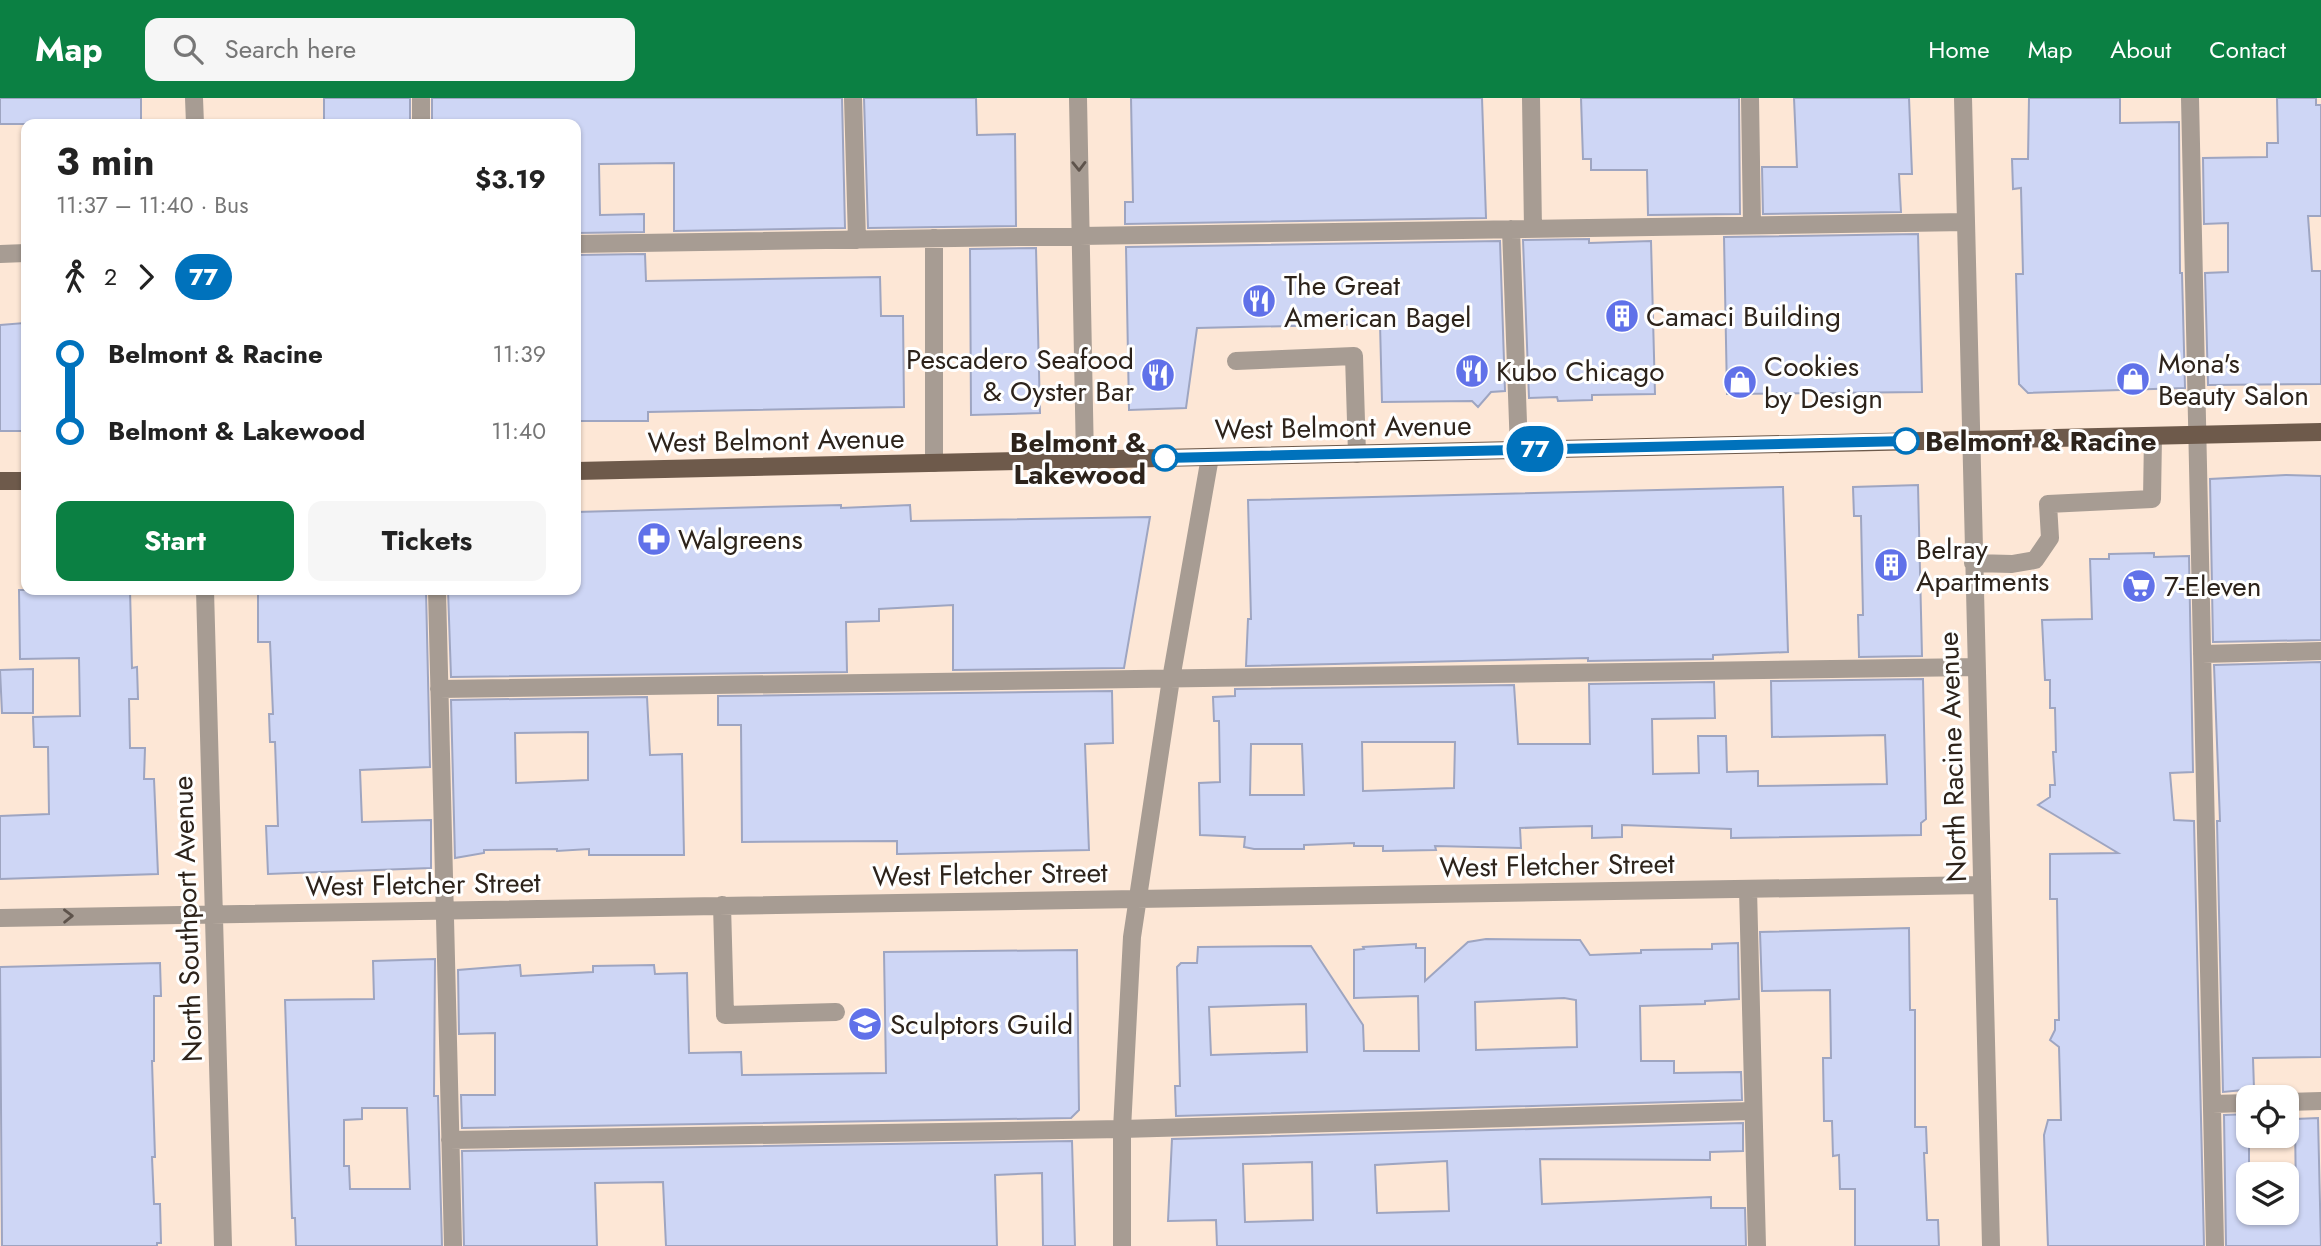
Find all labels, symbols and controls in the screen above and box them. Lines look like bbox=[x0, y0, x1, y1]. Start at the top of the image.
search box bbox=[145, 18, 635, 81]
text: Map bbox=[35, 26, 103, 73]
icon: search bbox=[169, 30, 207, 68]
text: Search here bbox=[225, 30, 356, 68]
text: Home bbox=[1928, 32, 1990, 67]
text: Map bbox=[2028, 32, 2072, 67]
text: About bbox=[2110, 32, 2171, 67]
text: Contact bbox=[2209, 32, 2286, 67]
text: 3 min bbox=[56, 134, 155, 189]
text: $3.19 bbox=[475, 160, 546, 198]
one-way arrow bbox=[1072, 161, 1087, 172]
text: 11:37 – 11:40 · Bus bbox=[56, 188, 248, 222]
icon: walk bbox=[56, 258, 94, 296]
icon: forward bbox=[127, 258, 165, 296]
text: 77 bbox=[189, 259, 218, 294]
text: 2 bbox=[104, 260, 117, 294]
place label: The Great American Bagel bbox=[1284, 265, 1472, 338]
restaurant icon: The Great American Bagel bbox=[1240, 282, 1278, 320]
place label: Camaci Building bbox=[1646, 296, 1841, 337]
building icon: Camaci Building bbox=[1603, 297, 1641, 335]
text: Belmont & Racine bbox=[108, 335, 323, 373]
text: 11:39 bbox=[493, 337, 546, 371]
place label: Pescadero Seafood & Oyster Bar bbox=[906, 339, 1134, 412]
place label: Mona's Beauty Salon bbox=[2158, 343, 2309, 416]
place label: Cookies by Design bbox=[1764, 346, 1883, 419]
place label: Kubo Chicago bbox=[1496, 351, 1665, 392]
restaurant icon: Kubo Chicago bbox=[1453, 352, 1491, 390]
restaurant icon: Pescadero Seafood & Oyster Bar bbox=[1139, 356, 1177, 394]
shop icon: Mona's Beauty Salon bbox=[2114, 360, 2152, 398]
shop icon: Cookies by Design bbox=[1721, 363, 1759, 401]
street label: West Belmont Avenue bbox=[1214, 405, 1472, 450]
text: Belmont & Lakewood bbox=[108, 412, 365, 450]
text: 11:40 bbox=[491, 414, 546, 448]
street label: West Belmont Avenue bbox=[647, 418, 905, 463]
place label: Belmont & Racine bbox=[1925, 421, 2156, 462]
place label: Belmont & Lakewood bbox=[1010, 422, 1146, 495]
line badge: 77 bbox=[1504, 426, 1566, 472]
marker: Belmont & Racine bbox=[1893, 428, 1919, 454]
text: 77 bbox=[1521, 431, 1549, 466]
marker: Belmont & Lakewood bbox=[1152, 445, 1178, 471]
button: Start bbox=[56, 501, 294, 581]
button: Tickets bbox=[308, 501, 546, 581]
place label: Walgreens bbox=[678, 519, 803, 560]
pharmacy icon: Walgreens bbox=[635, 520, 673, 558]
place label: Belray Apartments bbox=[1916, 529, 2049, 602]
building icon: Belray Apartments bbox=[1872, 546, 1910, 584]
place label: 7-Eleven bbox=[2164, 566, 2261, 607]
supermarket icon: 7-Eleven bbox=[2120, 567, 2158, 605]
street label: North Racine Avenue bbox=[1928, 631, 1977, 883]
street label: North Southport Avenue bbox=[162, 775, 213, 1063]
street label: West Fletcher Street bbox=[1439, 843, 1675, 888]
street label: West Fletcher Street bbox=[872, 852, 1108, 897]
street label: West Fletcher Street bbox=[305, 862, 541, 907]
one-way arrow bbox=[63, 909, 74, 924]
place label: Sculptors Guild bbox=[890, 1004, 1073, 1045]
school or university icon: Sculptors Guild bbox=[846, 1005, 884, 1043]
map controls bbox=[2236, 1085, 2299, 1225]
button: locate bbox=[2236, 1085, 2299, 1148]
button: layers bbox=[2236, 1162, 2299, 1225]

